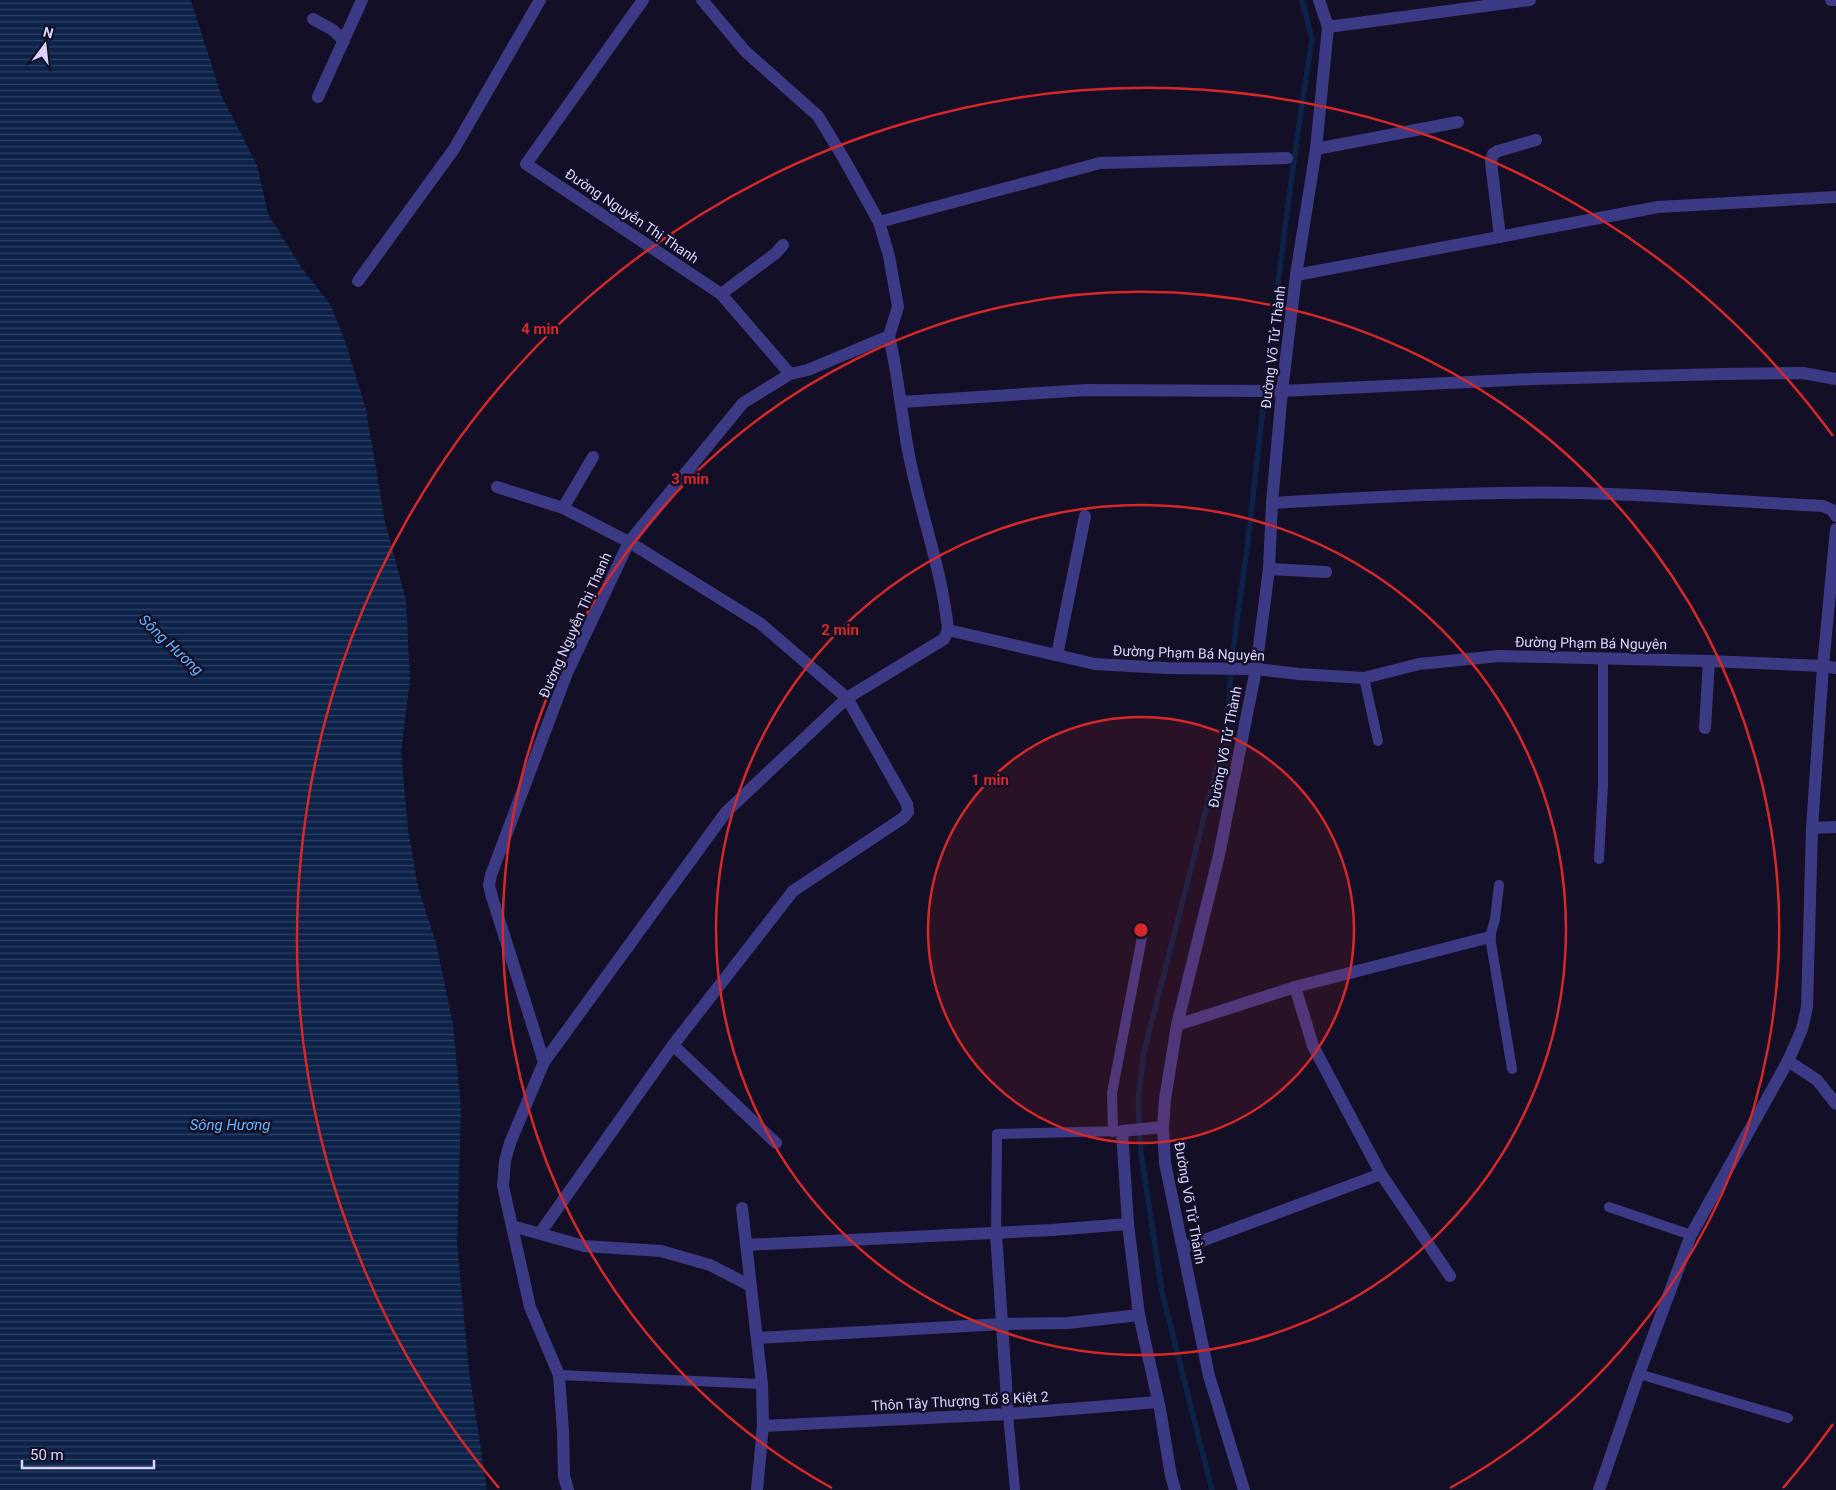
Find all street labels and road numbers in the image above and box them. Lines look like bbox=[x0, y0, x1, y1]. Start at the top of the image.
street label: Đường Nguyễn Thị Thanh bbox=[562, 165, 702, 267]
street label: Đường Võ Tử Thành bbox=[1258, 285, 1288, 409]
street label: Đường Nguyễn Thị Thanh bbox=[536, 550, 614, 700]
street label: Đường Phạm Bá Nguyên bbox=[1515, 634, 1667, 652]
street label: Đường Phạm Bá Nguyên bbox=[1113, 642, 1265, 664]
street label: Đường Võ Tử Thành bbox=[1205, 685, 1245, 809]
street label: Đường Võ Tử Thành bbox=[1171, 1141, 1209, 1265]
street label: Thôn Tây Thượng Tổ 8 Kiệt 2 bbox=[871, 1388, 1049, 1414]

